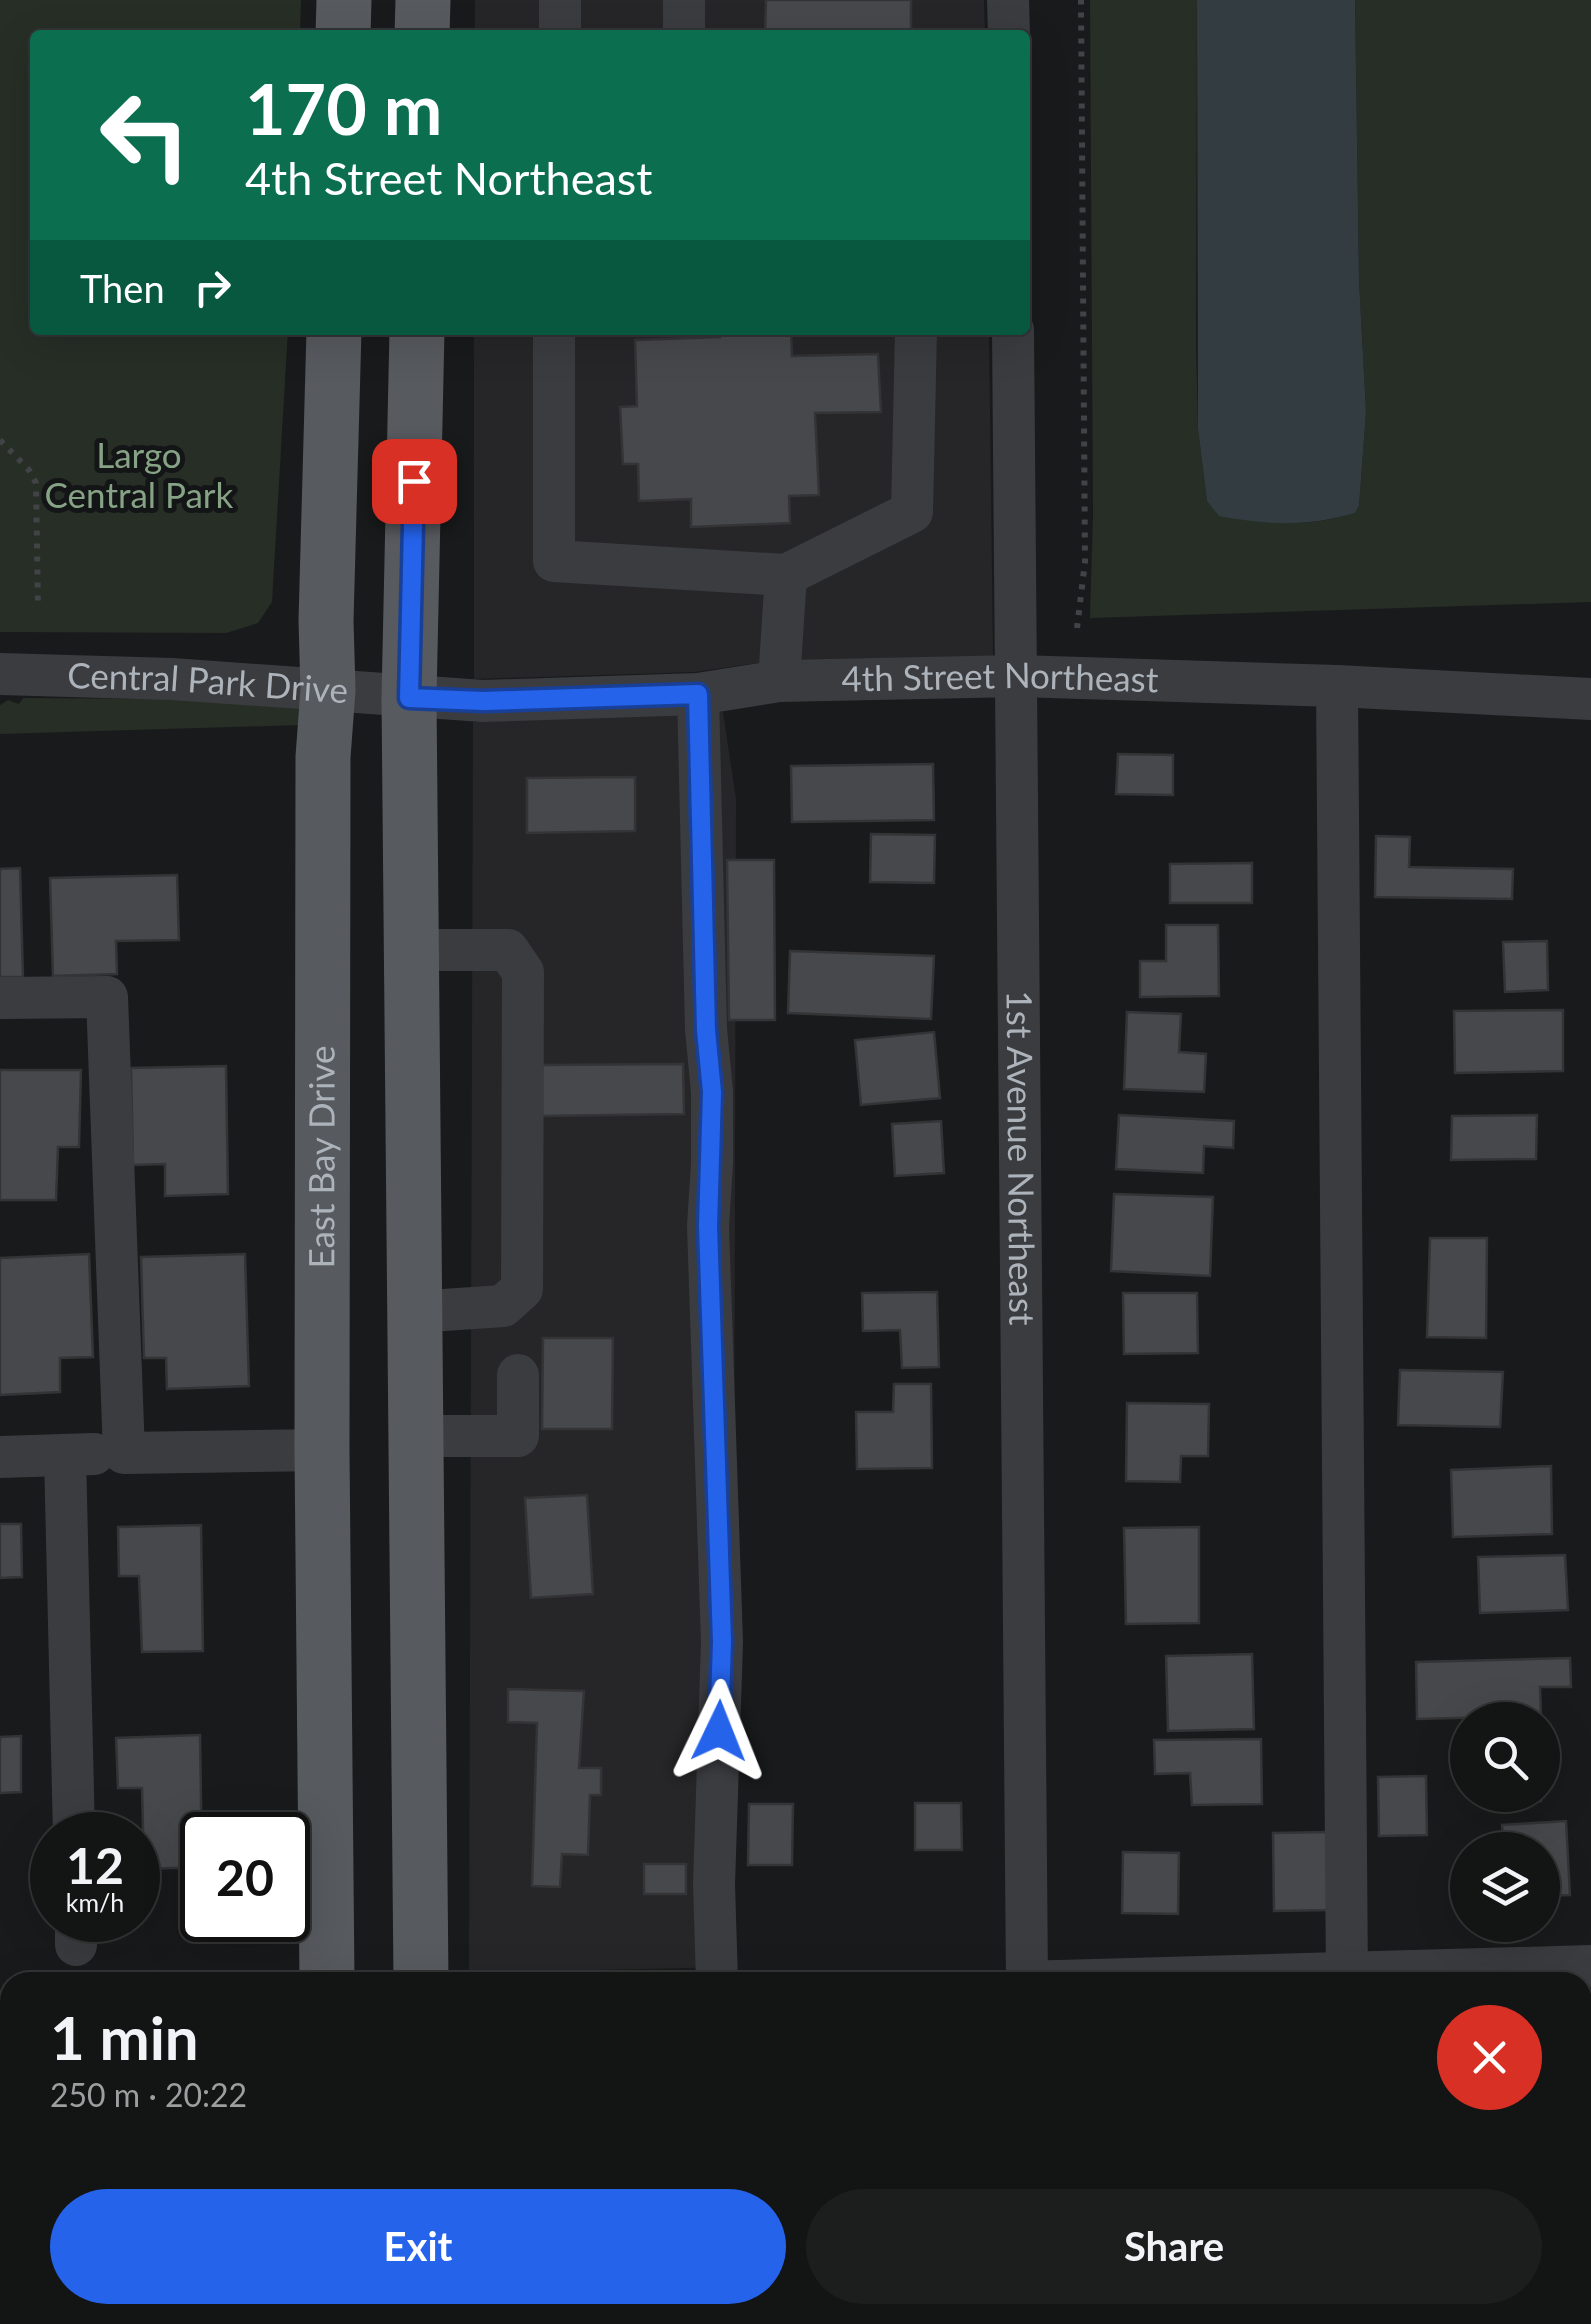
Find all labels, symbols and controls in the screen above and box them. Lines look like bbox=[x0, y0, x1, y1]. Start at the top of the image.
text: 170 m bbox=[245, 66, 442, 150]
icon: left bbox=[80, 70, 210, 200]
text: 4th Street Northeast bbox=[245, 151, 652, 205]
icon: right bbox=[185, 260, 240, 315]
text: Then bbox=[80, 265, 165, 311]
park label: Largo Central Park bbox=[45, 433, 234, 515]
pin bbox=[372, 439, 457, 524]
icon: arrive bbox=[387, 454, 442, 509]
street label: Central Park Drive bbox=[67, 653, 350, 710]
street label: 4th Street Northeast bbox=[841, 653, 1160, 699]
street label: 1st Avenue Northeast bbox=[1000, 990, 1044, 1326]
street label: East Bay Drive bbox=[299, 1045, 342, 1269]
position arrow bbox=[667, 1679, 771, 1783]
map controls bbox=[1450, 1702, 1560, 1942]
button: search bbox=[1450, 1702, 1560, 1812]
speed limit sign: 20 bbox=[180, 1812, 310, 1942]
button: layers bbox=[1450, 1832, 1560, 1942]
text: 12 bbox=[66, 1835, 124, 1895]
text: km/h bbox=[66, 1887, 124, 1917]
text: 1 min bbox=[50, 2001, 199, 2073]
button: close bbox=[1437, 2005, 1542, 2110]
text: 250 m · 20:22 bbox=[50, 2075, 247, 2114]
button: Exit bbox=[50, 2189, 786, 2304]
button: Share bbox=[806, 2189, 1542, 2304]

